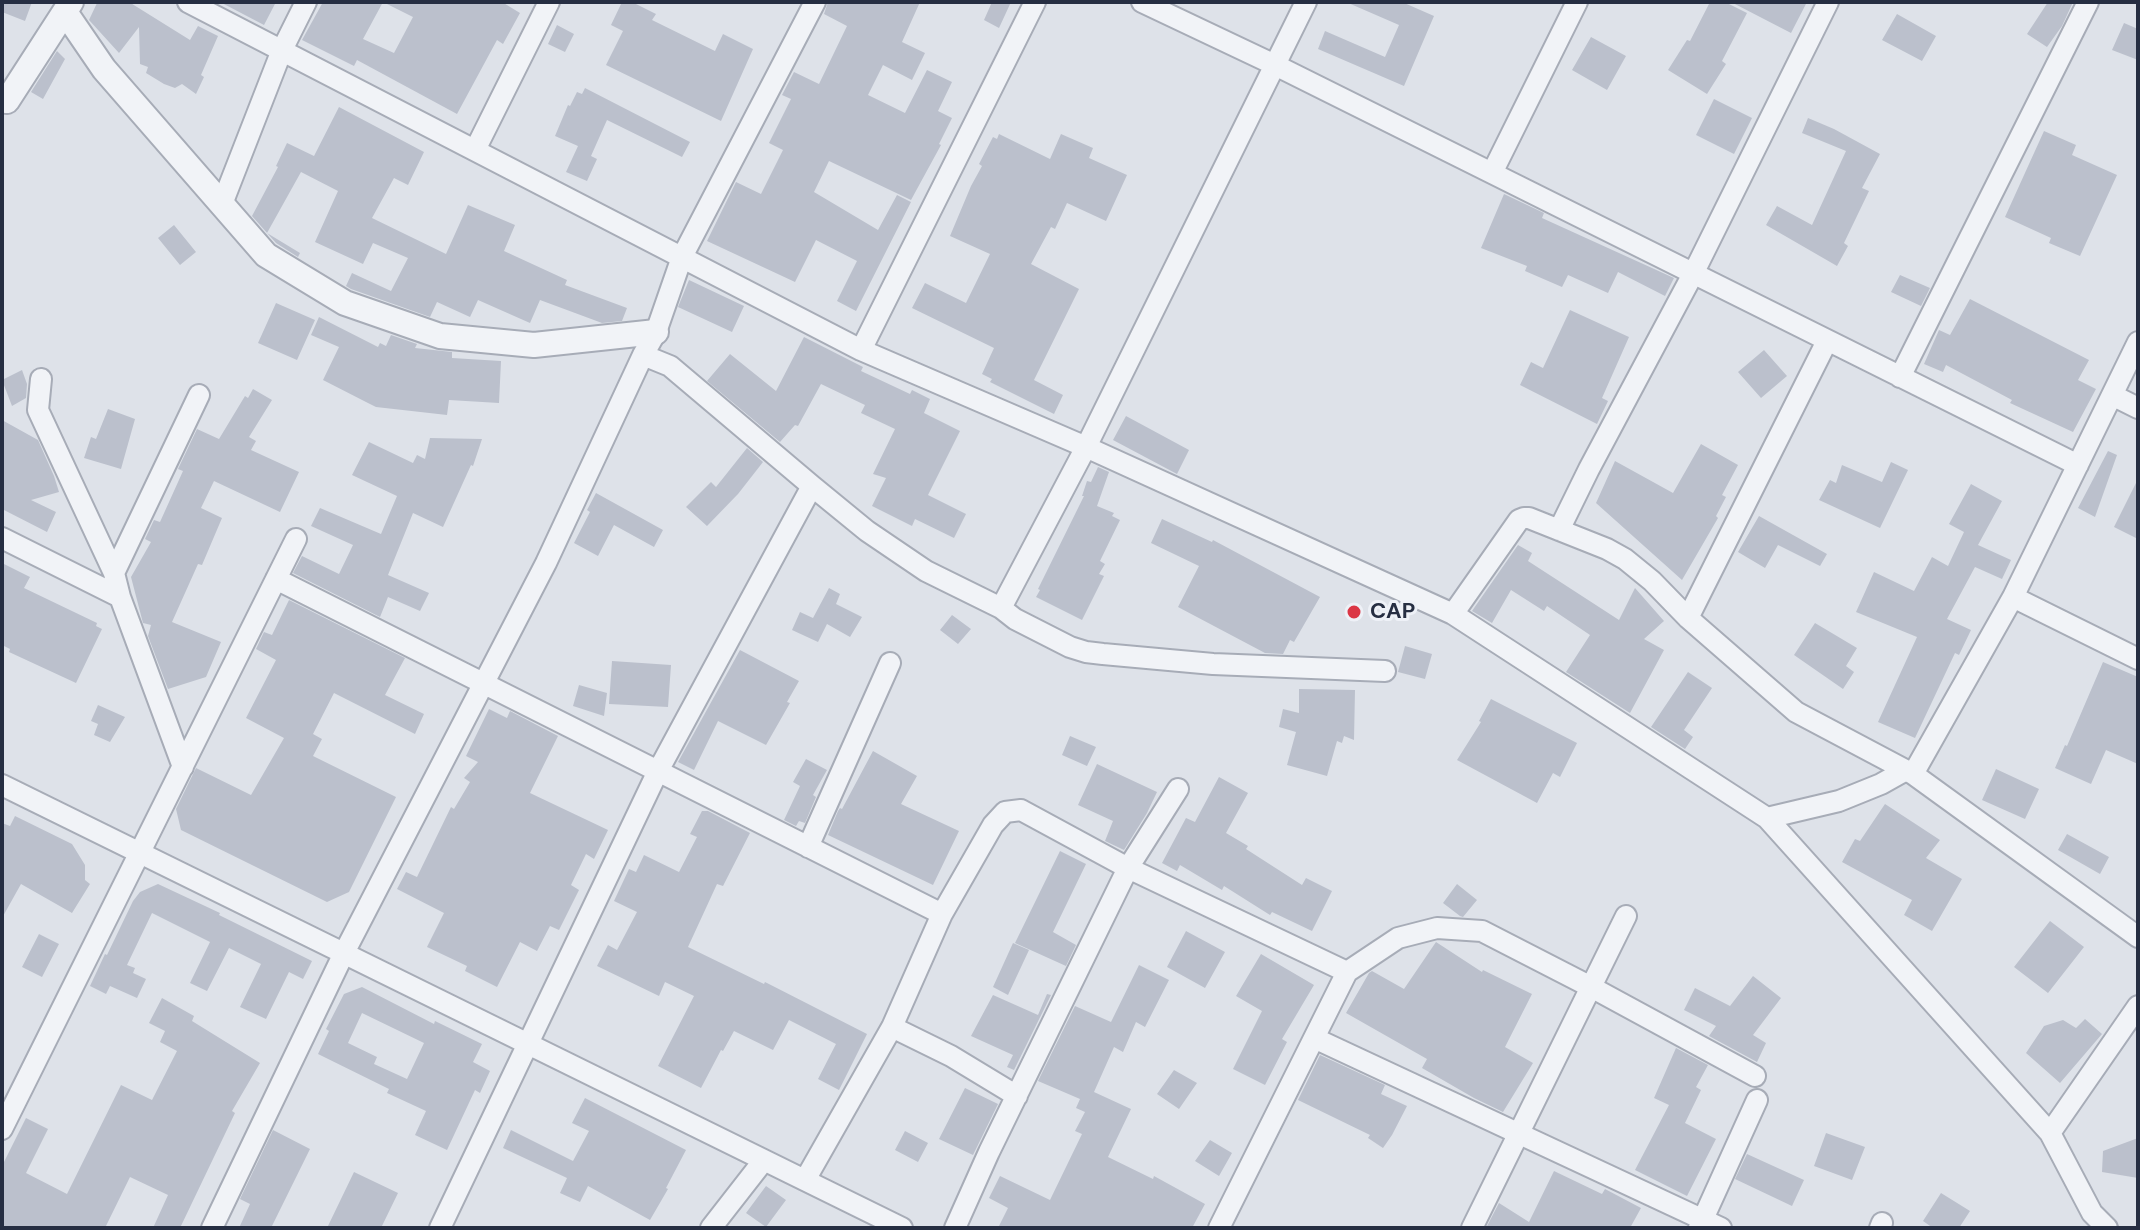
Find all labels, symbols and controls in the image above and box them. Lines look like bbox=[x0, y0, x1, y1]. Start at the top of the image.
place label: CAP bbox=[1370, 599, 1415, 625]
marker: CAP bbox=[1345, 603, 1363, 621]

